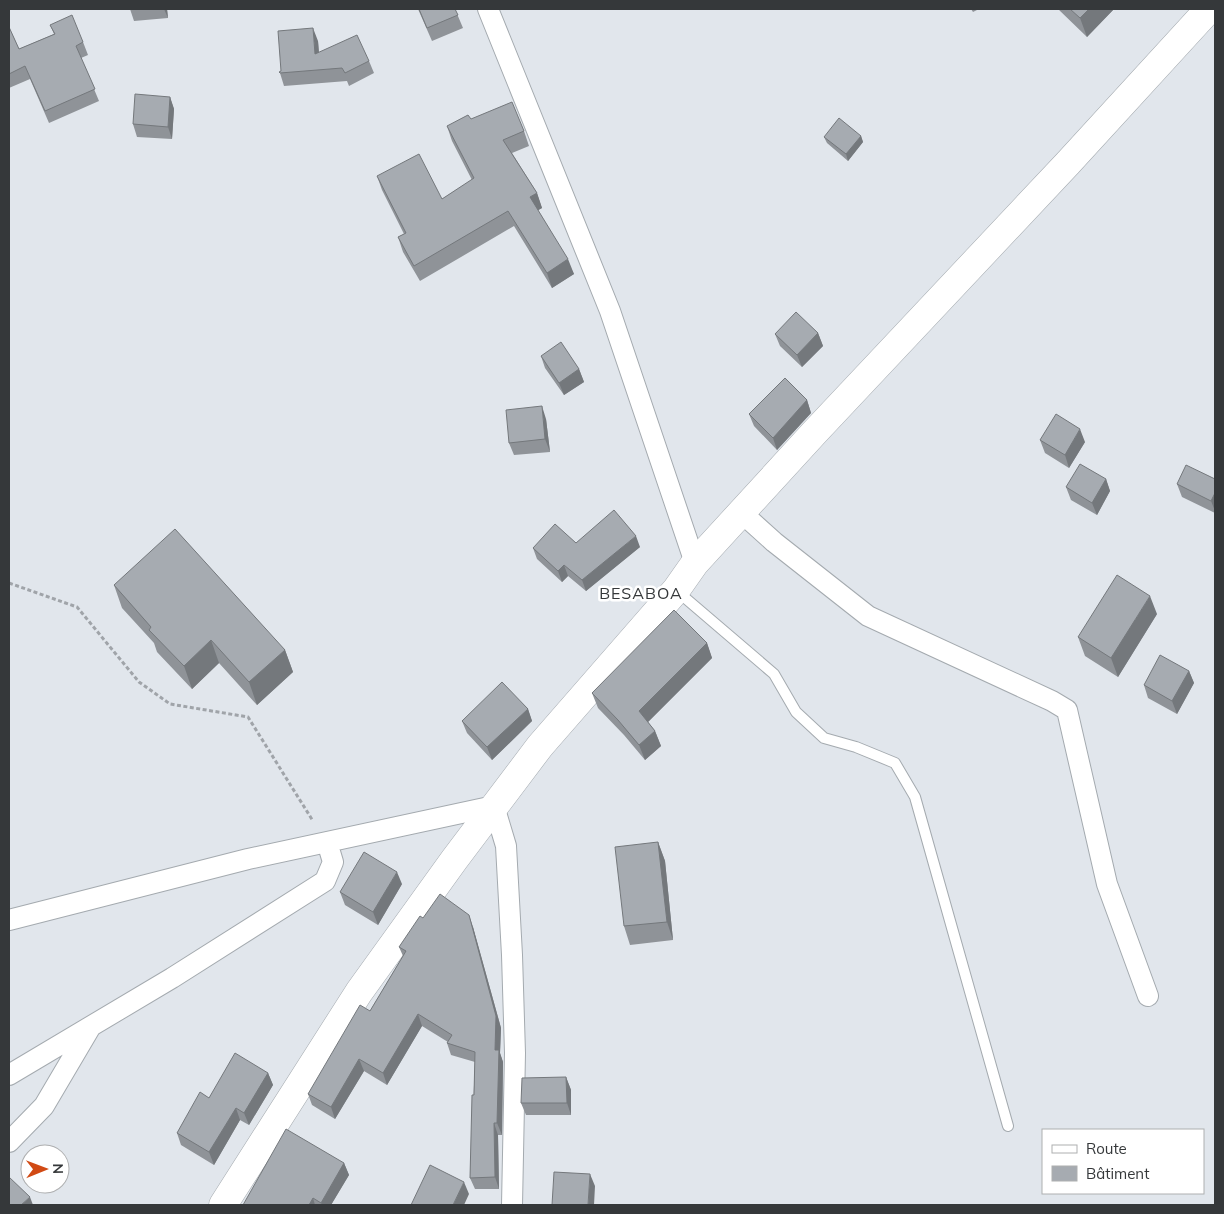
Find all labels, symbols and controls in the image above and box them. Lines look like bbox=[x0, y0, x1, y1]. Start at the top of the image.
district label: BESABOA bbox=[599, 583, 683, 603]
legend bbox=[1042, 1129, 1204, 1194]
text: Route bbox=[1086, 1139, 1127, 1158]
north arrow bbox=[20, 1144, 70, 1194]
text: N bbox=[49, 1163, 67, 1174]
text: Bâtiment bbox=[1086, 1164, 1149, 1183]

